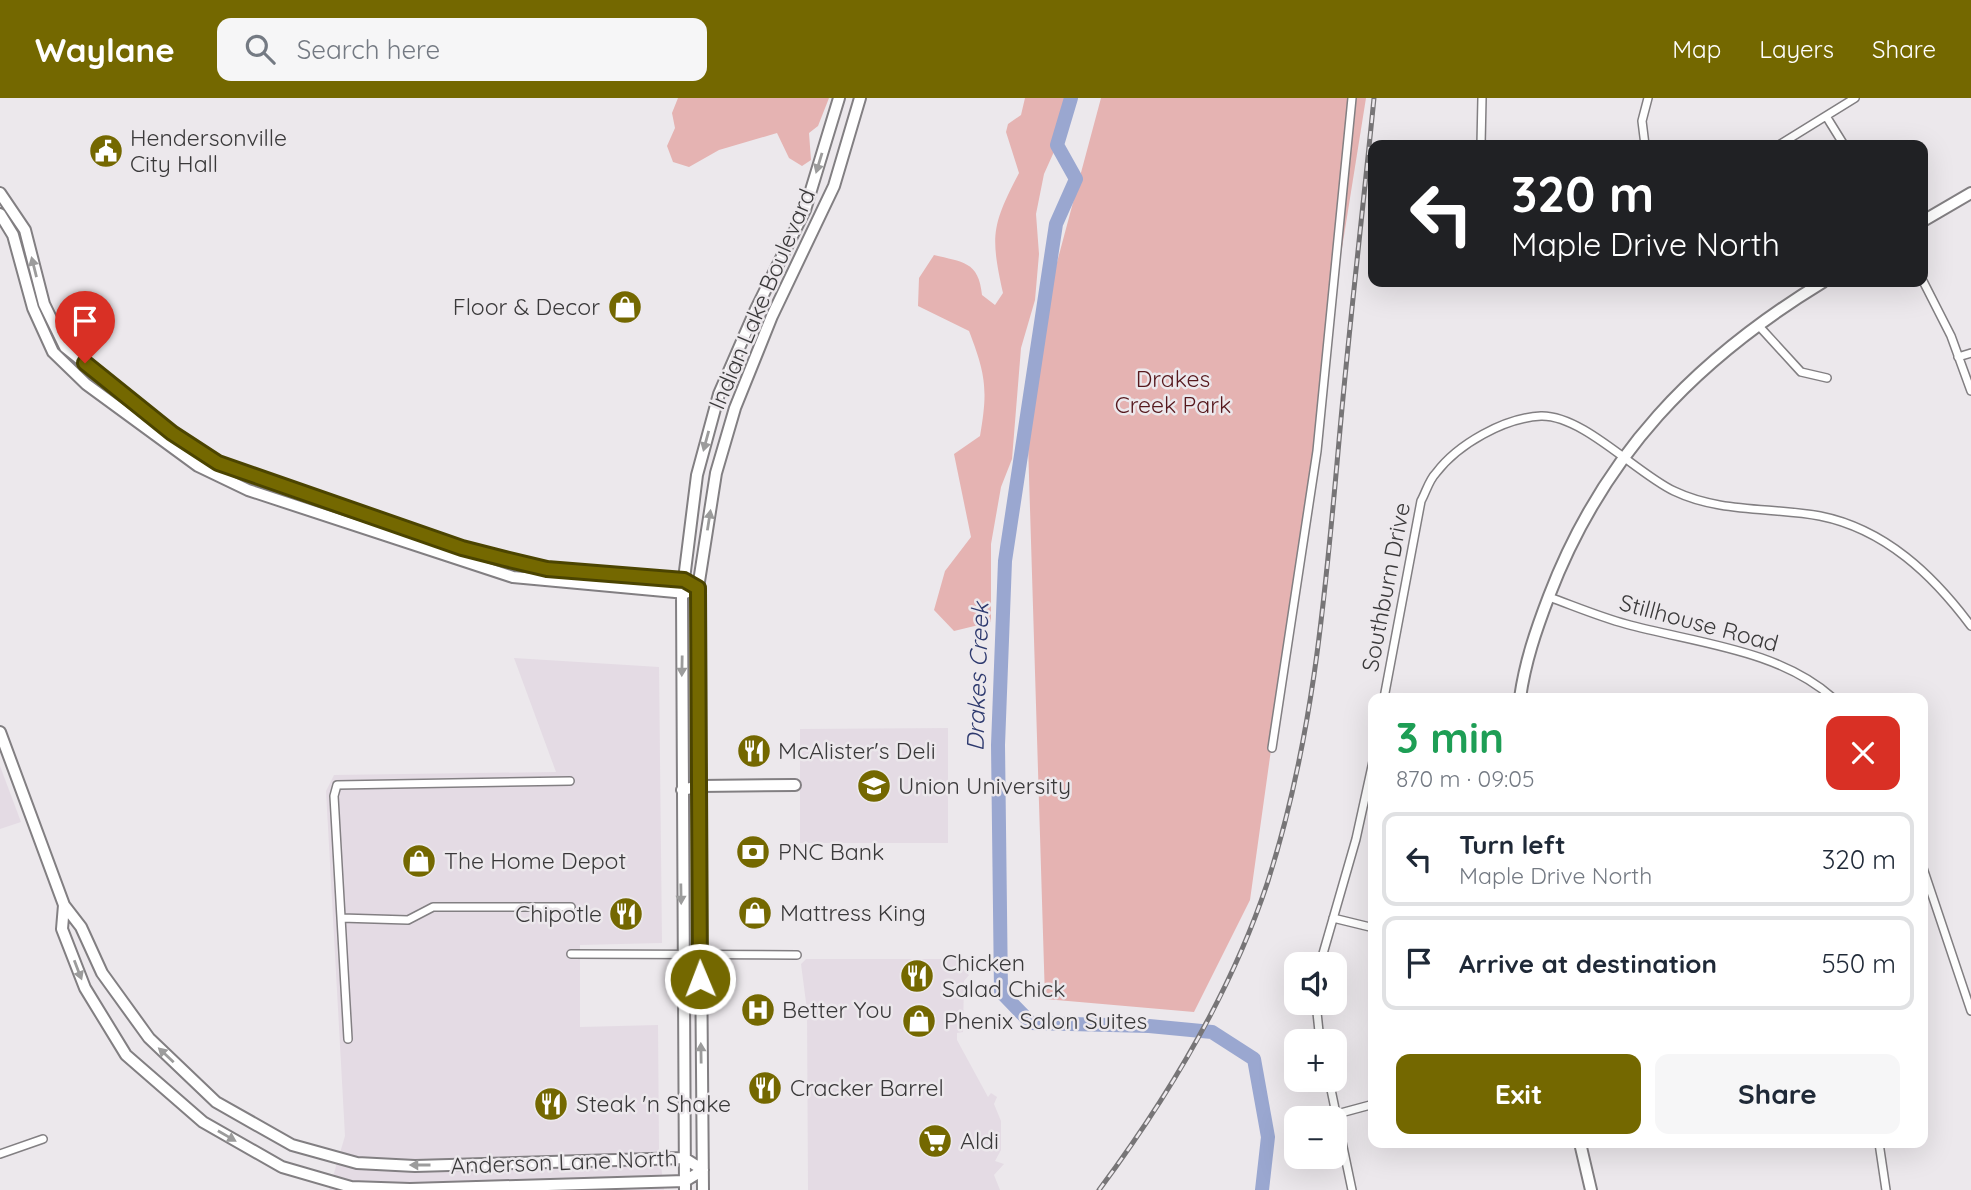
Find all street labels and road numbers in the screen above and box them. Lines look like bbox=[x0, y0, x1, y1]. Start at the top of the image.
street label: Indian Lake Boulevard bbox=[702, 184, 821, 413]
street label: Southburn Drive bbox=[1355, 500, 1416, 674]
street label: Stillhouse Road bbox=[1616, 587, 1782, 658]
street label: Anderson Lane North bbox=[450, 1143, 678, 1180]

